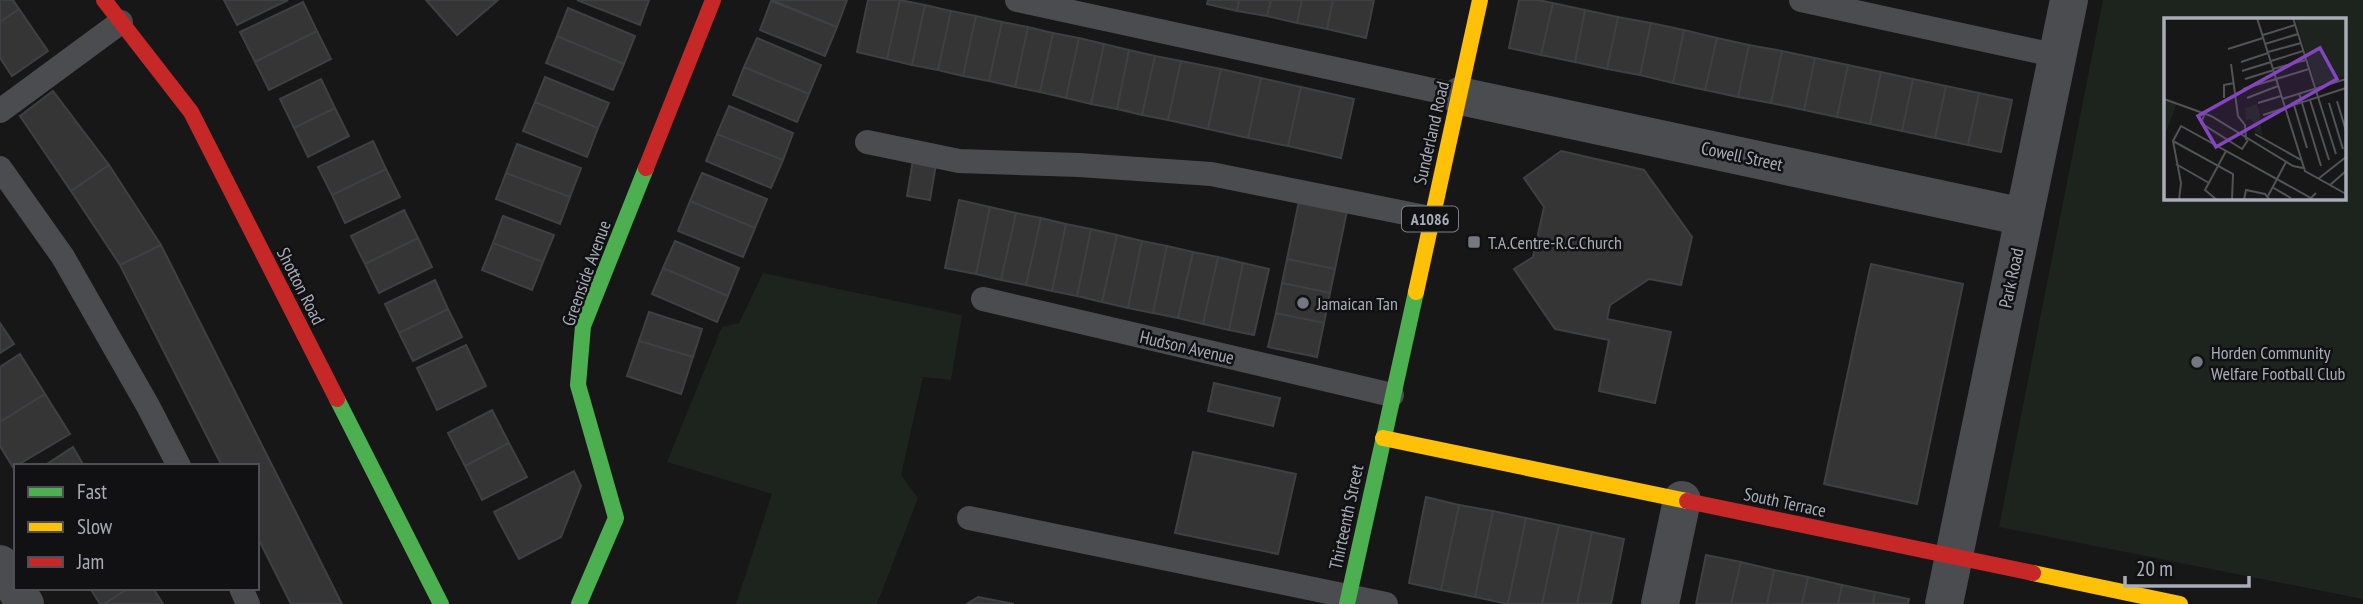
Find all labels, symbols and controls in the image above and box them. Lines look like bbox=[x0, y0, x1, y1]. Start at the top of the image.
inset map bbox=[2164, 18, 2346, 200]
street label: Sunderland Road bbox=[1408, 79, 1454, 187]
street label: Cowell Street bbox=[1699, 136, 1785, 176]
road number: A1086 bbox=[1402, 206, 1458, 232]
street label: Greenside Avenue bbox=[556, 217, 616, 329]
place label: T.A.Centre-R.C.Church bbox=[1488, 231, 1622, 254]
marker: T.A.Centre-R.C.Church bbox=[1466, 234, 1482, 250]
street label: Shotton Road bbox=[272, 244, 330, 328]
street label: Park Road bbox=[1993, 246, 2029, 310]
place label: Jamaican Tan bbox=[1316, 292, 1398, 315]
marker: Jamaican Tan bbox=[1295, 295, 1311, 311]
street label: Hudson Avenue bbox=[1138, 325, 1236, 369]
place label: Horden Community Welfare Football Club bbox=[2211, 341, 2345, 385]
marker: Horden Community Welfare Football Club bbox=[2189, 354, 2205, 370]
street label: Thirteenth Street bbox=[1324, 462, 1368, 572]
legend bbox=[14, 464, 259, 590]
text: Fast bbox=[77, 478, 107, 505]
street label: South Terrace bbox=[1742, 482, 1828, 522]
text: Slow bbox=[77, 513, 113, 540]
scale bar bbox=[2125, 544, 2249, 588]
text: Jam bbox=[76, 548, 104, 575]
text: 20 m bbox=[2136, 555, 2173, 582]

